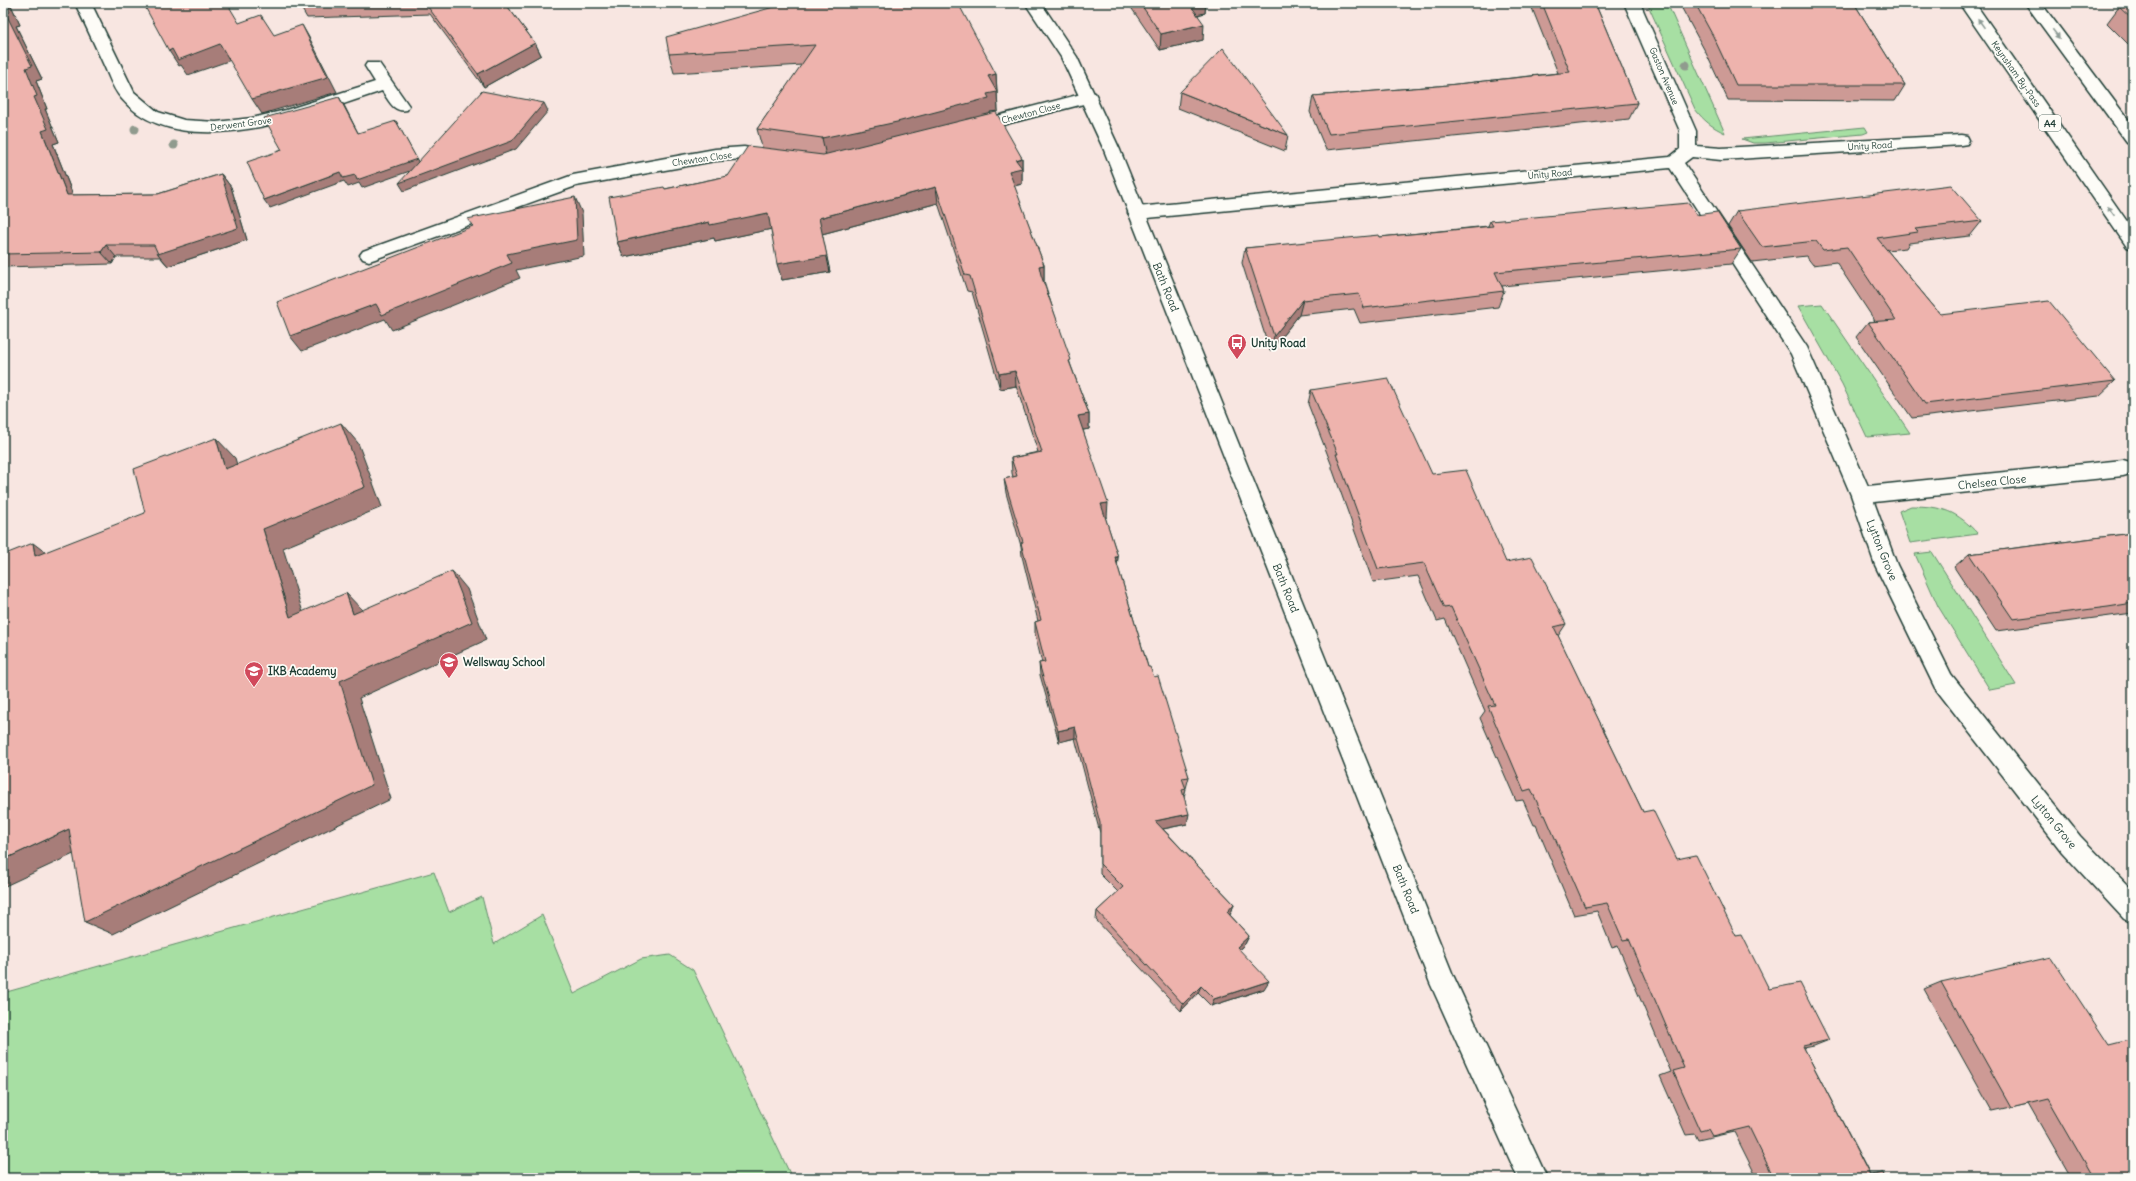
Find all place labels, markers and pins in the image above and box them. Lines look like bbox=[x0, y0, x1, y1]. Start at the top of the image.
bus stop icon: Unity Road bbox=[1226, 332, 1248, 360]
place label: Unity Road bbox=[1251, 336, 1306, 351]
school or university icon: Wellsway School bbox=[438, 651, 460, 679]
place label: Wellsway School bbox=[463, 655, 545, 670]
school or university icon: IKB Academy bbox=[243, 660, 265, 688]
place label: IKB Academy bbox=[268, 664, 336, 679]

